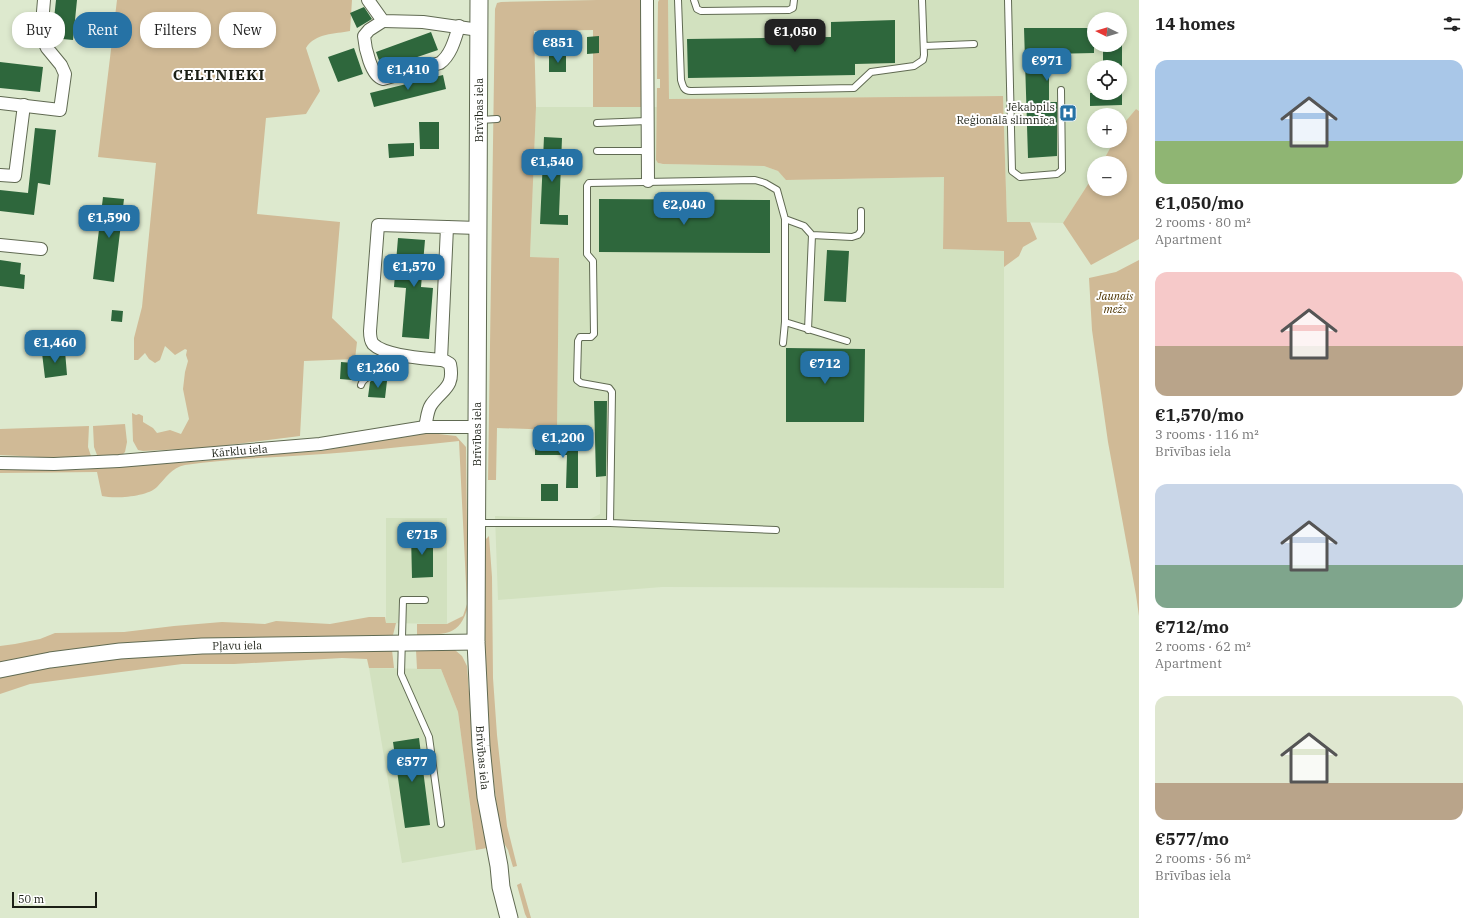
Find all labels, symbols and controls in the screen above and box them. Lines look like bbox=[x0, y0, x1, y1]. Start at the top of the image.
chip: Buy bbox=[12, 12, 65, 48]
chip: Rent bbox=[73, 12, 132, 48]
chip: Filters bbox=[140, 12, 211, 48]
chip: New bbox=[219, 12, 276, 48]
north arrow bbox=[1087, 12, 1127, 52]
map controls bbox=[1087, 12, 1127, 196]
text: 14 homes bbox=[1155, 13, 1235, 35]
icon: filters bbox=[1441, 13, 1463, 35]
pin: €1,050 bbox=[762, 19, 828, 53]
text: €1,050 bbox=[774, 23, 816, 40]
pin: €851 bbox=[534, 30, 582, 64]
text: €851 bbox=[542, 34, 574, 51]
pin: €971 bbox=[1023, 48, 1071, 82]
text: €971 bbox=[1031, 52, 1063, 69]
pin: €1,410 bbox=[375, 57, 441, 91]
button: locate bbox=[1087, 60, 1127, 100]
text: €1,410 bbox=[387, 61, 429, 78]
district label: CELTNIEKI bbox=[173, 65, 265, 84]
street label: Brīvības iela bbox=[472, 78, 486, 142]
icon: home bbox=[1273, 86, 1345, 158]
place label: Jēkabpils Reģionālā slimnīca bbox=[957, 100, 1055, 127]
hospital icon: Jēkabpils Reģionālā slimnīca bbox=[1058, 103, 1078, 123]
button: + bbox=[1087, 108, 1127, 148]
pin: €1,540 bbox=[519, 149, 585, 183]
text: €1,540 bbox=[531, 153, 573, 170]
button: − bbox=[1087, 156, 1127, 196]
pin: €2,040 bbox=[651, 192, 717, 226]
text: €1,050/mo bbox=[1155, 192, 1244, 214]
text: €2,040 bbox=[663, 196, 705, 213]
pin: €1,590 bbox=[76, 205, 142, 239]
text: €1,590 bbox=[88, 209, 130, 226]
text: 2 rooms · 80 m² bbox=[1155, 214, 1251, 231]
text: Apartment bbox=[1155, 231, 1222, 248]
pin: €1,570 bbox=[381, 254, 447, 288]
text: €1,570 bbox=[393, 258, 435, 275]
park label: Jaunais mežs bbox=[1096, 289, 1134, 316]
icon: home bbox=[1273, 298, 1345, 370]
pin: €1,460 bbox=[22, 330, 88, 364]
text: €1,460 bbox=[34, 334, 76, 351]
pin: €712 bbox=[801, 351, 849, 385]
pin: €1,260 bbox=[345, 355, 411, 389]
text: €712 bbox=[809, 355, 841, 372]
text: €1,260 bbox=[357, 359, 399, 376]
street label: Brīvības iela bbox=[470, 402, 484, 466]
text: €1,570/mo bbox=[1155, 404, 1244, 426]
pin: €1,200 bbox=[530, 425, 596, 459]
text: 3 rooms · 116 m² bbox=[1155, 426, 1259, 443]
text: €1,200 bbox=[542, 429, 584, 446]
street label: Kārklu iela bbox=[211, 441, 268, 460]
text: Brīvības iela bbox=[1155, 443, 1231, 460]
icon: home bbox=[1273, 510, 1345, 582]
pin: €715 bbox=[398, 522, 446, 556]
text: €715 bbox=[406, 526, 438, 543]
text: €712/mo bbox=[1155, 616, 1229, 638]
street label: Pļavu iela bbox=[212, 638, 262, 654]
text: 2 rooms · 62 m² bbox=[1155, 638, 1251, 655]
text: Apartment bbox=[1155, 655, 1222, 672]
icon: home bbox=[1273, 722, 1345, 794]
street label: Brīvības iela bbox=[473, 725, 492, 791]
pin: €577 bbox=[388, 749, 436, 783]
text: €577 bbox=[396, 753, 428, 770]
text: €577/mo bbox=[1155, 828, 1229, 850]
text: 2 rooms · 56 m² bbox=[1155, 850, 1251, 867]
text: Brīvības iela bbox=[1155, 867, 1231, 884]
scale bar bbox=[12, 890, 97, 909]
text: 50 m bbox=[18, 892, 44, 906]

